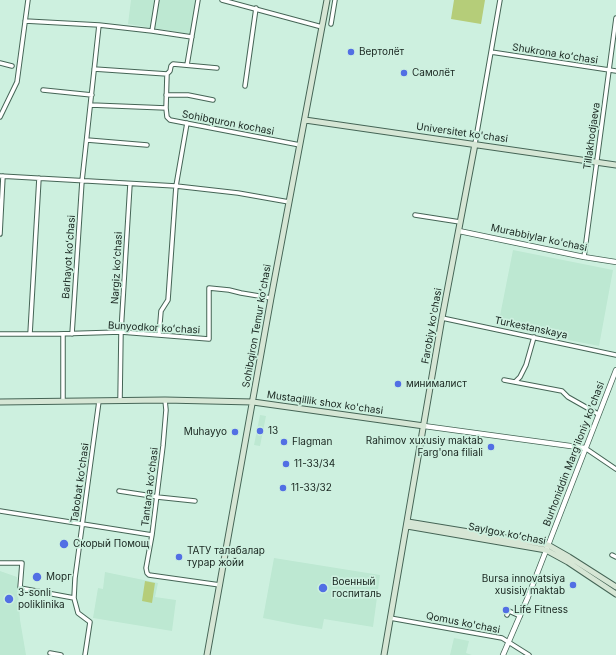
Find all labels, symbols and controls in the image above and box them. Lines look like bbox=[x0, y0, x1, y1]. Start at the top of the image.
street label: Shukrona koʻchasi bbox=[511, 41, 599, 67]
place label: Вертолёт bbox=[359, 46, 404, 58]
marker: Вертолёт bbox=[346, 47, 356, 57]
place label: Самолёт bbox=[412, 67, 455, 79]
marker: Самолёт bbox=[399, 68, 409, 78]
street label: Tillakhodjaeva bbox=[581, 102, 603, 170]
street label: Sohibquron kochasi bbox=[181, 108, 275, 138]
street label: Universitet ko'chasi bbox=[415, 121, 509, 145]
street label: Barhayot koʻchasi bbox=[60, 215, 78, 299]
street label: Murabbiylar ko'chasi bbox=[490, 222, 588, 254]
street label: Nargiz koʻchasi bbox=[109, 231, 125, 305]
street label: Sohibqiron Temur koʻchasi bbox=[240, 263, 274, 389]
street label: Farobiy ko'chasi bbox=[419, 287, 445, 365]
street label: Turkestanskaya bbox=[493, 314, 569, 342]
street label: Bunyodkor koʻchasi bbox=[108, 320, 200, 336]
place label: минималист bbox=[406, 378, 467, 390]
marker: минималист bbox=[393, 379, 403, 389]
street label: Burhoniddin Marg'iloniy ko'chasi bbox=[541, 380, 607, 528]
street label: Mustaqillik shox ko'chasi bbox=[266, 389, 384, 417]
place label: 13 bbox=[268, 425, 278, 437]
place label: Muhayyo bbox=[184, 426, 227, 438]
marker: 13 bbox=[255, 426, 265, 436]
marker: Muhayyo bbox=[230, 427, 240, 437]
place label: Rahimov xuxusiy maktab Farg'ona filiali bbox=[366, 435, 483, 458]
place label: Flagman bbox=[292, 436, 332, 448]
marker: Flagman bbox=[279, 437, 289, 447]
street label: Tabobat koʻchasi bbox=[68, 442, 92, 524]
marker: Rahimov xuxusiy maktab Farg'ona filiali bbox=[486, 442, 496, 452]
street label: Tantana koʻchasi bbox=[139, 447, 161, 527]
place label: 11-33/34 bbox=[294, 458, 335, 470]
marker: 11-33/34 bbox=[281, 459, 291, 469]
place label: 11-33/32 bbox=[291, 482, 332, 494]
marker: 11-33/32 bbox=[278, 483, 288, 493]
street label: Saylgox koʻchasi bbox=[467, 521, 547, 547]
marker: Скорый Помощ bbox=[58, 538, 70, 550]
place label: Скорый Помощ bbox=[73, 538, 149, 550]
place label: ТАТУ талабалар турар жойи bbox=[187, 545, 265, 568]
marker: ТАТУ талабалар турар жойи bbox=[174, 552, 184, 562]
marker: Морг bbox=[31, 571, 43, 583]
place label: Морг bbox=[46, 571, 72, 583]
place label: Bursa innovatsiya xusisiy maktab bbox=[482, 573, 565, 596]
place label: Военный госпиталь bbox=[332, 576, 381, 600]
marker: Bursa innovatsiya xusisiy maktab bbox=[568, 580, 578, 590]
marker: Военный госпиталь bbox=[317, 582, 329, 594]
place label: 3-sonli poliklinika bbox=[18, 587, 65, 610]
marker: 3-sonli poliklinika bbox=[3, 593, 15, 605]
place label: Life Fitness bbox=[514, 604, 568, 616]
marker: Life Fitness bbox=[501, 605, 511, 615]
street label: Qomus ko'chasi bbox=[425, 610, 501, 636]

